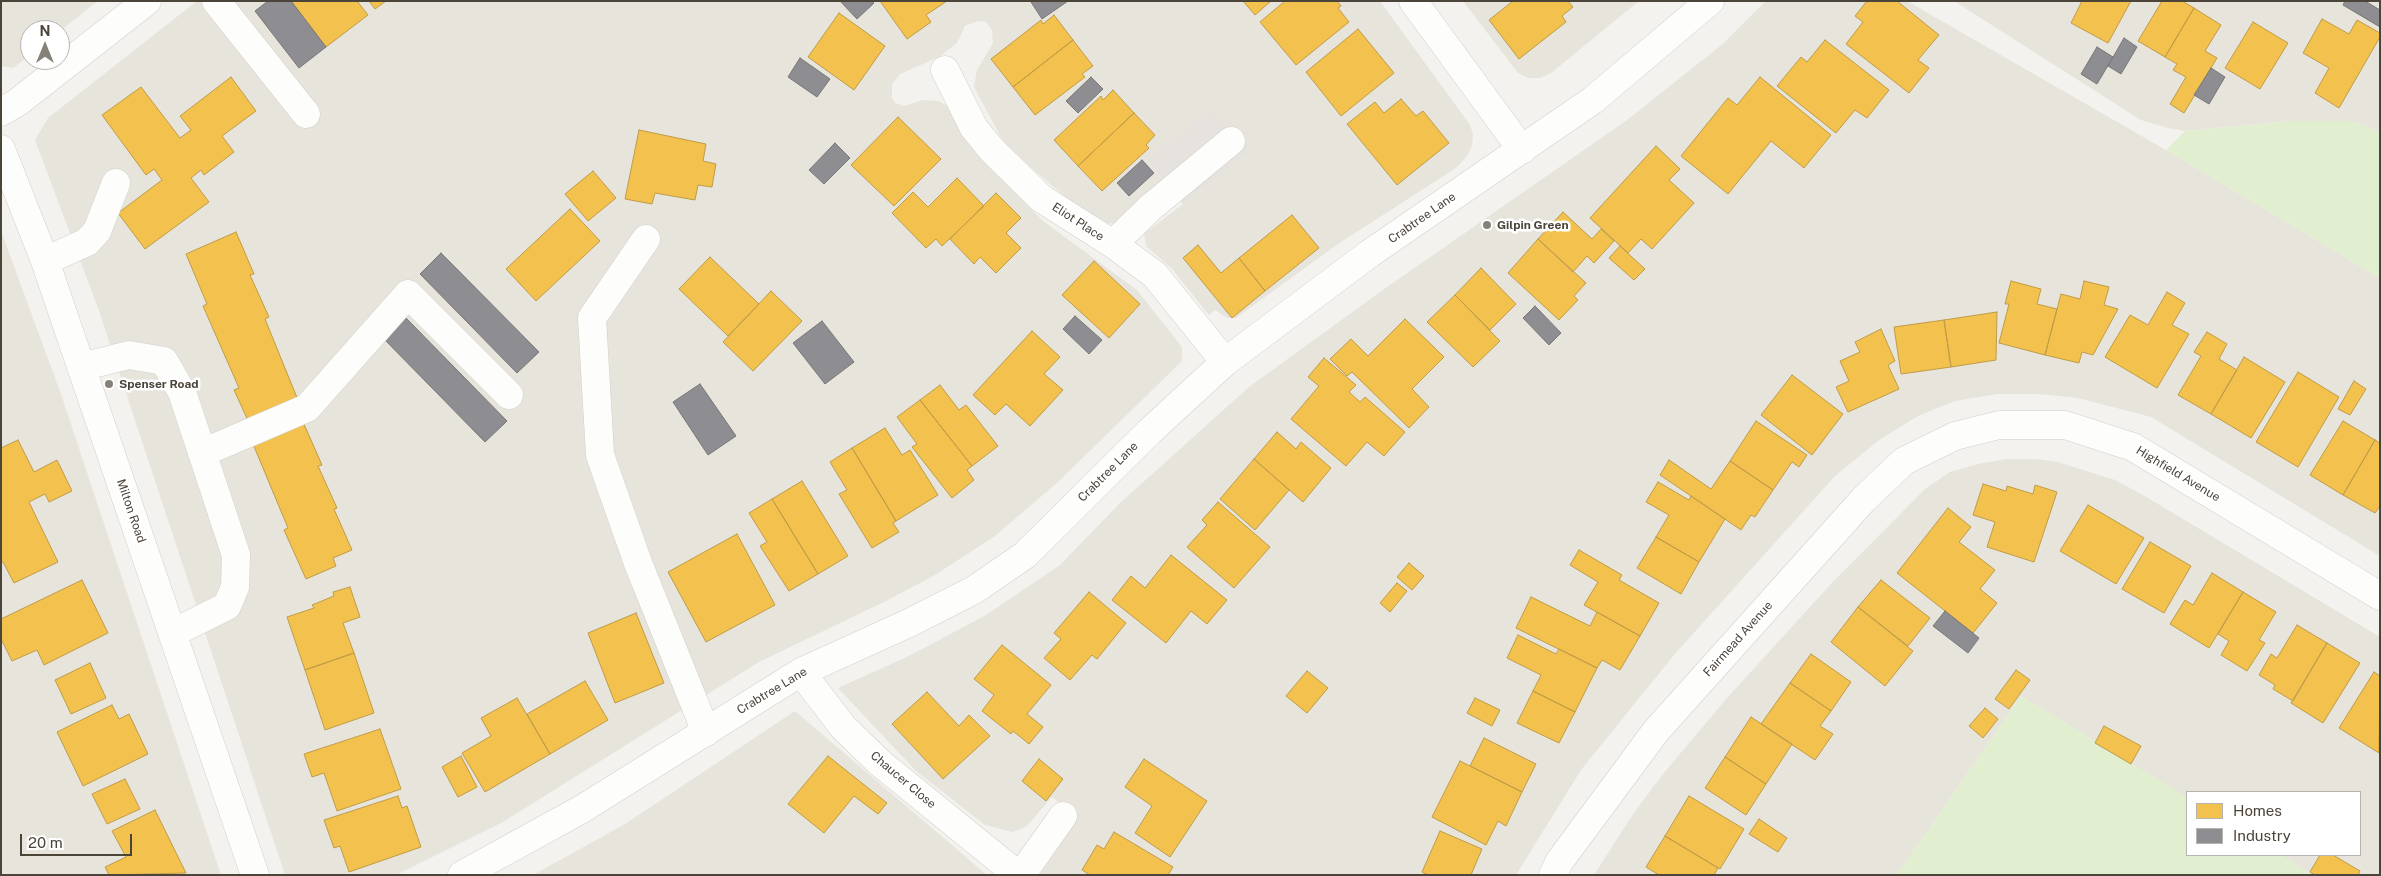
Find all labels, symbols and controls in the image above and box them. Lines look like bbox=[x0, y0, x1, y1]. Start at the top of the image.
north arrow bbox=[20, 20, 70, 70]
text: N bbox=[40, 23, 50, 39]
street label: Crabtree Lane bbox=[1385, 189, 1459, 247]
street label: Eliot Place bbox=[1049, 200, 1107, 244]
place label: Gilpin Green bbox=[1497, 218, 1569, 232]
marker: Gilpin Green bbox=[1481, 219, 1493, 231]
place label: Spenser Road bbox=[119, 377, 199, 391]
marker: Spenser Road bbox=[103, 378, 115, 390]
street label: Crabtree Lane bbox=[1075, 439, 1141, 505]
street label: Highfield Avenue bbox=[2133, 443, 2223, 505]
street label: Milton Road bbox=[113, 477, 149, 545]
street label: Fairmead Avenue bbox=[1700, 598, 1776, 680]
street label: Crabtree Lane bbox=[734, 664, 810, 718]
street label: Chaucer Close bbox=[867, 748, 939, 812]
legend bbox=[2186, 791, 2361, 856]
text: Homes bbox=[2233, 802, 2282, 819]
scale bar bbox=[22, 824, 135, 856]
text: Industry bbox=[2233, 827, 2291, 844]
text: 20 m bbox=[28, 834, 63, 851]

